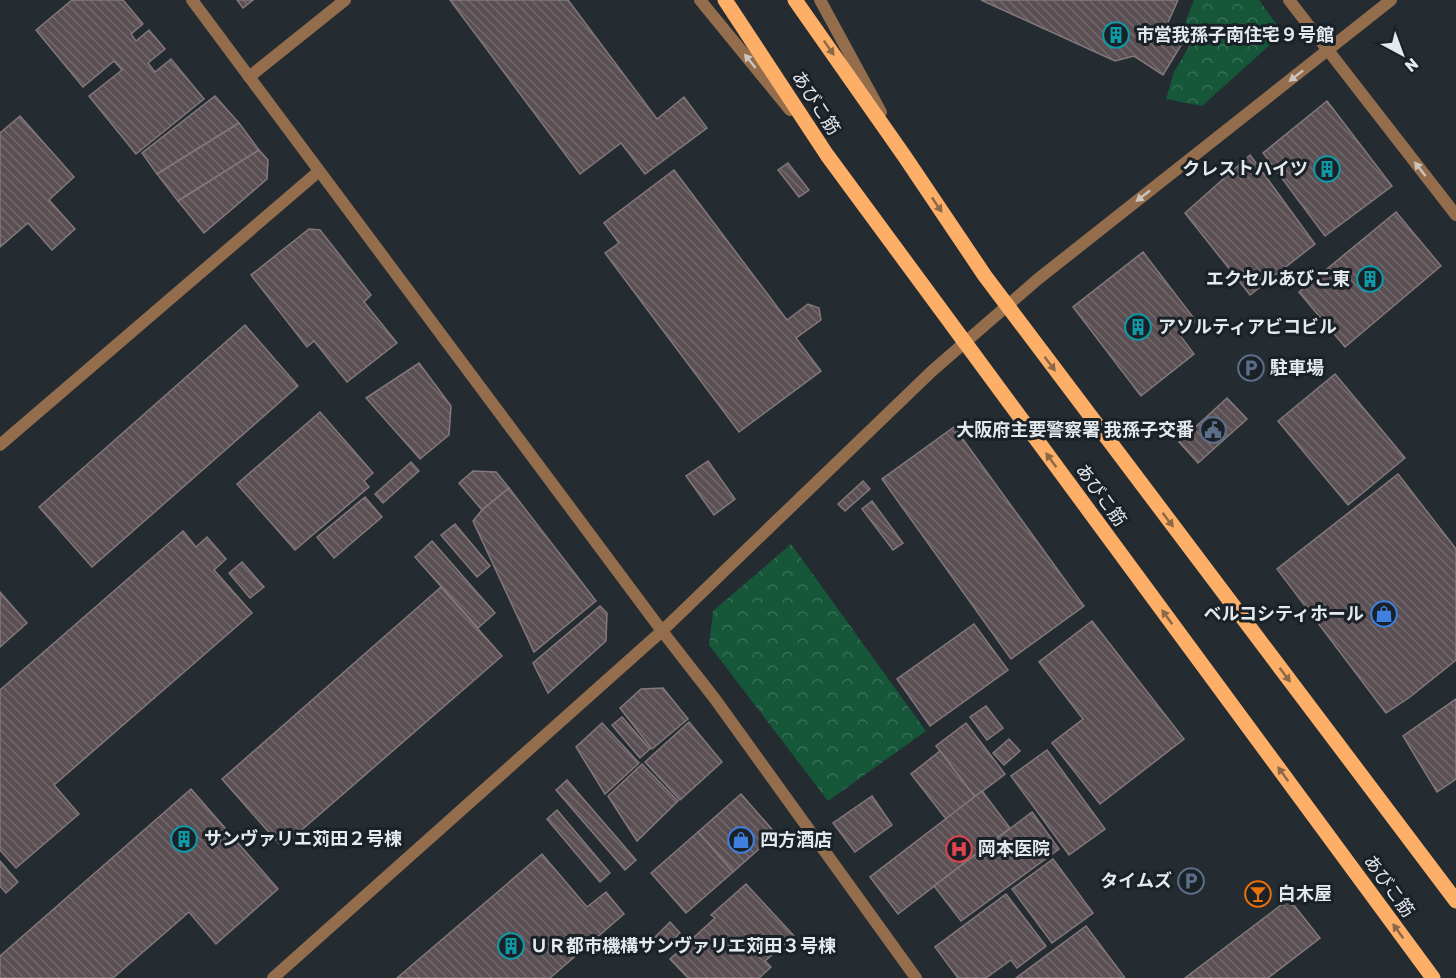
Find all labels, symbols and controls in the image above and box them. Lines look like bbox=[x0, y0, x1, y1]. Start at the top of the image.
building icon: 市営我孫子南住宅９号館 bbox=[1101, 20, 1131, 50]
place label: 市営我孫子南住宅９号館 bbox=[1136, 24, 1334, 46]
north arrow bbox=[1372, 24, 1432, 84]
one-way arrow bbox=[823, 40, 834, 56]
one-way arrow bbox=[744, 53, 757, 69]
text: N bbox=[1401, 54, 1422, 76]
street label: あびこ筋 bbox=[787, 67, 845, 139]
one-way arrow bbox=[1289, 69, 1304, 81]
building icon: クレストハイツ bbox=[1312, 154, 1342, 184]
place label: クレストハイツ bbox=[1182, 158, 1308, 180]
one-way arrow bbox=[1414, 162, 1426, 178]
one-way arrow bbox=[1135, 190, 1151, 203]
one-way arrow bbox=[931, 197, 942, 213]
building icon: エクセルあびこ東 bbox=[1355, 264, 1385, 294]
place label: エクセルあびこ東 bbox=[1206, 268, 1350, 290]
building icon: アソルティアビコビル bbox=[1123, 312, 1153, 342]
place label: アソルティアビコビル bbox=[1158, 316, 1337, 338]
parking icon: 駐車場 bbox=[1236, 353, 1266, 383]
one-way arrow bbox=[1044, 356, 1056, 372]
place label: 駐車場 bbox=[1270, 357, 1324, 379]
public building icon: 大阪府主要警察署 我孫子交番 bbox=[1198, 415, 1228, 445]
place label: 大阪府主要警察署 我孫子交番 bbox=[956, 419, 1194, 441]
one-way arrow bbox=[1046, 452, 1058, 467]
street label: あびこ筋 bbox=[1071, 459, 1131, 531]
one-way arrow bbox=[1161, 512, 1173, 527]
shop icon: ベルコシティホール bbox=[1369, 599, 1399, 629]
place label: ベルコシティホール bbox=[1203, 603, 1364, 625]
one-way arrow bbox=[1161, 609, 1173, 625]
one-way arrow bbox=[1279, 668, 1291, 683]
one-way arrow bbox=[1277, 766, 1289, 781]
building icon: サンヴァリエ苅田２号棟 bbox=[169, 824, 199, 854]
shop icon: 四方酒店 bbox=[726, 825, 756, 855]
place label: サンヴァリエ苅田２号棟 bbox=[204, 828, 402, 850]
place label: 四方酒店 bbox=[760, 829, 832, 851]
hospital icon: 岡本医院 bbox=[944, 834, 974, 864]
place label: 岡本医院 bbox=[978, 838, 1050, 860]
street label: あびこ筋 bbox=[1359, 850, 1419, 922]
parking icon: タイムズ bbox=[1176, 866, 1206, 896]
place label: タイムズ bbox=[1100, 870, 1172, 892]
bar icon: 白木屋 bbox=[1243, 879, 1273, 909]
place label: 白木屋 bbox=[1278, 883, 1332, 905]
one-way arrow bbox=[1392, 923, 1404, 939]
building icon: ＵＲ都市機構サンヴァリエ苅田３号棟 bbox=[496, 931, 526, 961]
place label: ＵＲ都市機構サンヴァリエ苅田３号棟 bbox=[530, 935, 836, 957]

